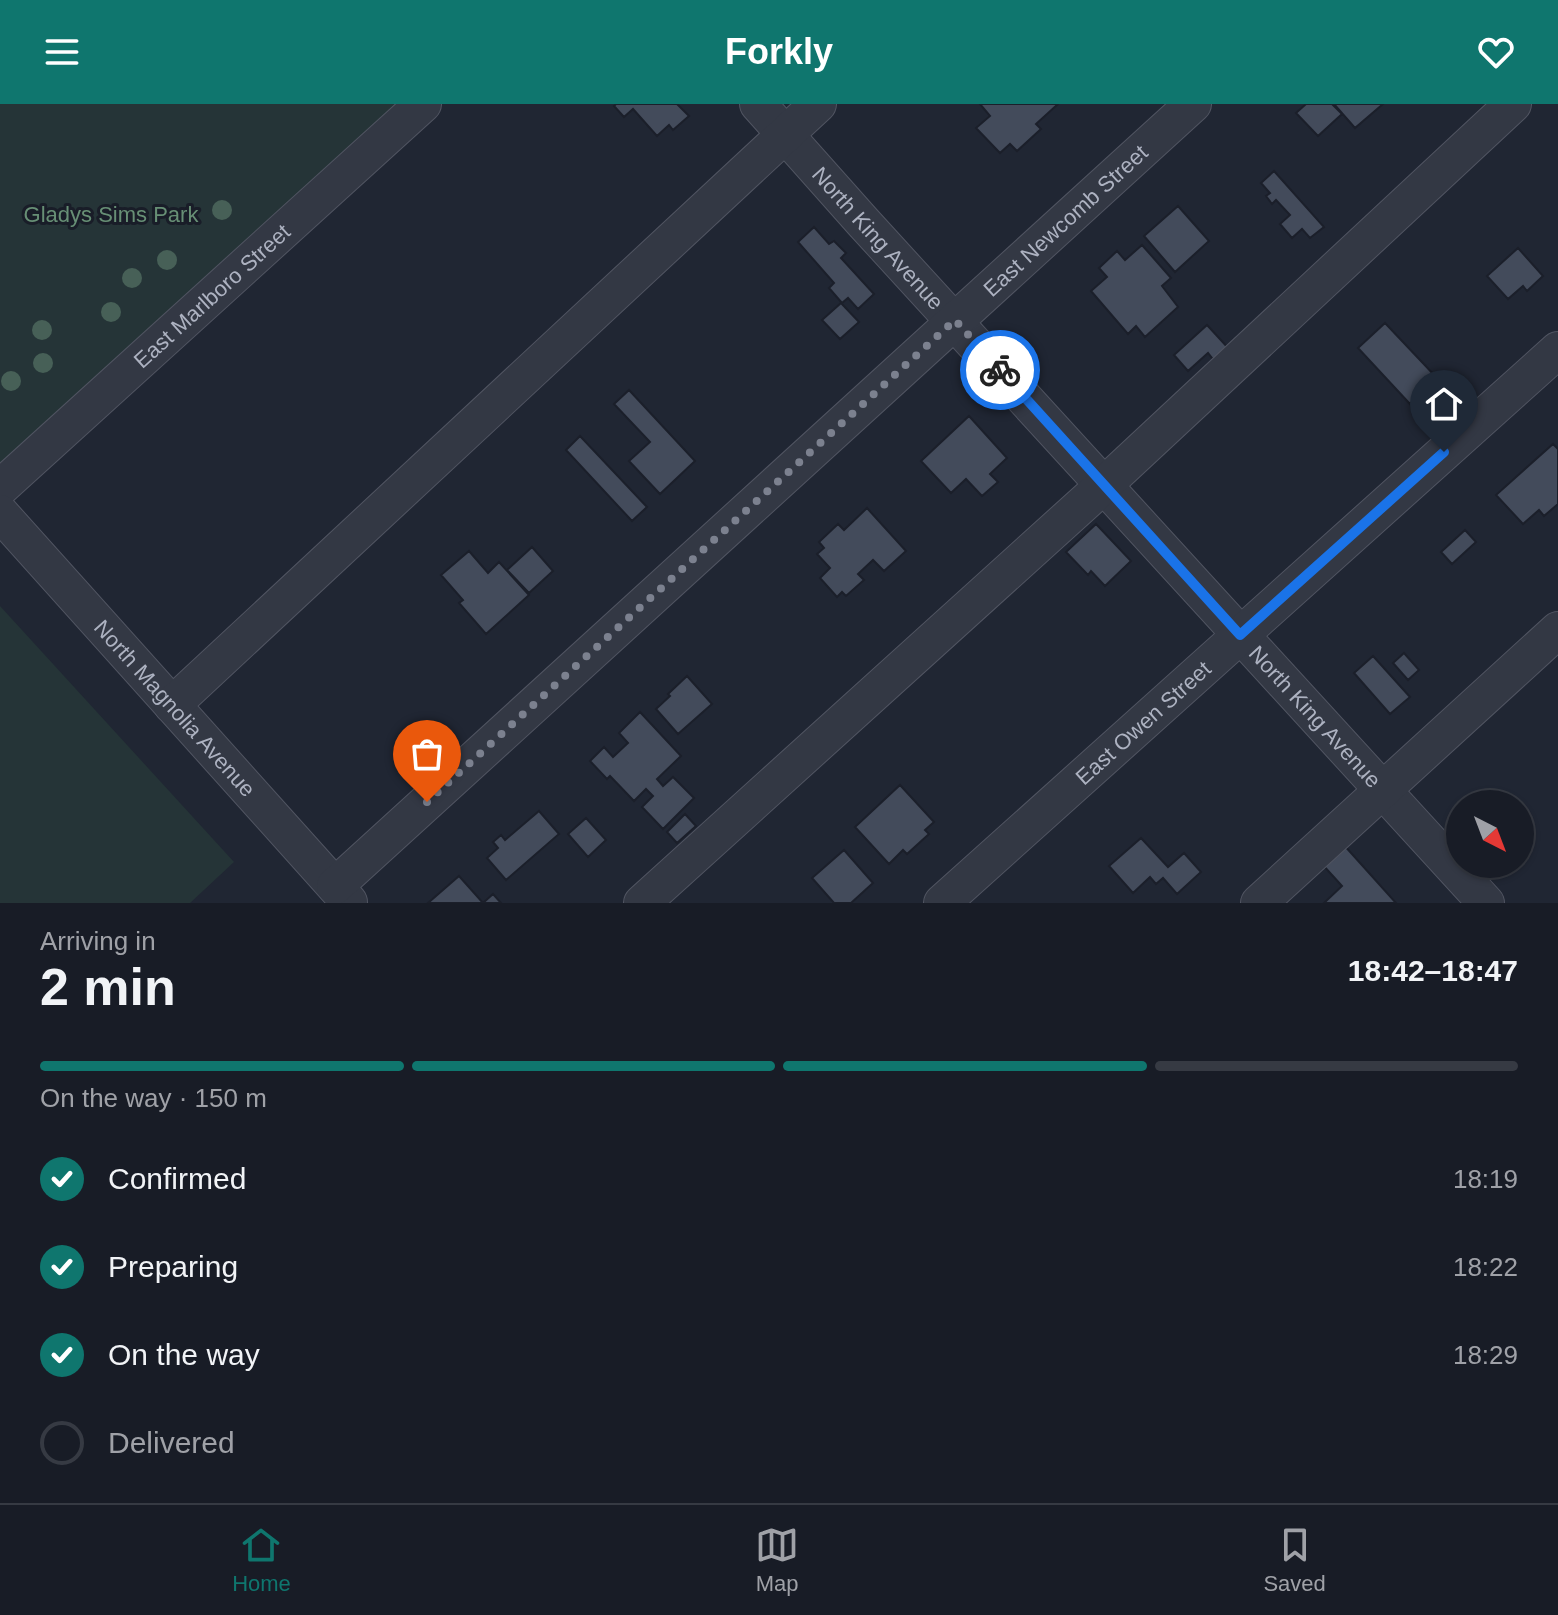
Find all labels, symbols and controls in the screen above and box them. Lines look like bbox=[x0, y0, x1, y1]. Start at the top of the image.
icon: menu bbox=[40, 30, 84, 74]
icon: heart bbox=[1474, 30, 1518, 74]
text: Forkly bbox=[725, 31, 833, 72]
street label: East Newcomb Street bbox=[978, 140, 1153, 302]
street label: North King Avenue bbox=[807, 162, 949, 315]
park label: Gladys Sims Park bbox=[24, 202, 199, 227]
street label: East Marlboro Street bbox=[129, 219, 295, 373]
courier bbox=[960, 330, 1040, 410]
icon: bike bbox=[978, 348, 1022, 392]
pin bbox=[1410, 370, 1478, 452]
icon: home bbox=[1422, 382, 1466, 426]
street label: North Magnolia Avenue bbox=[89, 615, 260, 802]
street label: North King Avenue bbox=[1244, 641, 1386, 793]
street label: East Owen Street bbox=[1071, 656, 1216, 790]
pin bbox=[393, 720, 461, 802]
icon: bag bbox=[405, 732, 449, 776]
north arrow bbox=[1446, 790, 1534, 878]
map controls bbox=[1446, 790, 1534, 878]
text: Arriving in bbox=[40, 926, 156, 956]
text: 18:42–18:47 bbox=[1348, 954, 1518, 987]
text: 2 min bbox=[40, 958, 176, 1016]
text: On the way · 150 m bbox=[40, 1083, 267, 1113]
icon: check bbox=[40, 1157, 84, 1201]
text: Confirmed bbox=[108, 1162, 246, 1195]
text: 18:19 bbox=[1453, 1164, 1518, 1194]
icon: check bbox=[40, 1245, 84, 1289]
text: Preparing bbox=[108, 1250, 238, 1283]
text: 18:22 bbox=[1453, 1252, 1518, 1282]
icon: check bbox=[40, 1333, 84, 1377]
text: On the way bbox=[108, 1338, 260, 1371]
text: 18:29 bbox=[1453, 1340, 1518, 1370]
text: Delivered bbox=[108, 1426, 235, 1459]
tab: Home bbox=[232, 1523, 291, 1597]
tab: Map bbox=[755, 1523, 799, 1597]
tab: Saved bbox=[1263, 1523, 1326, 1597]

